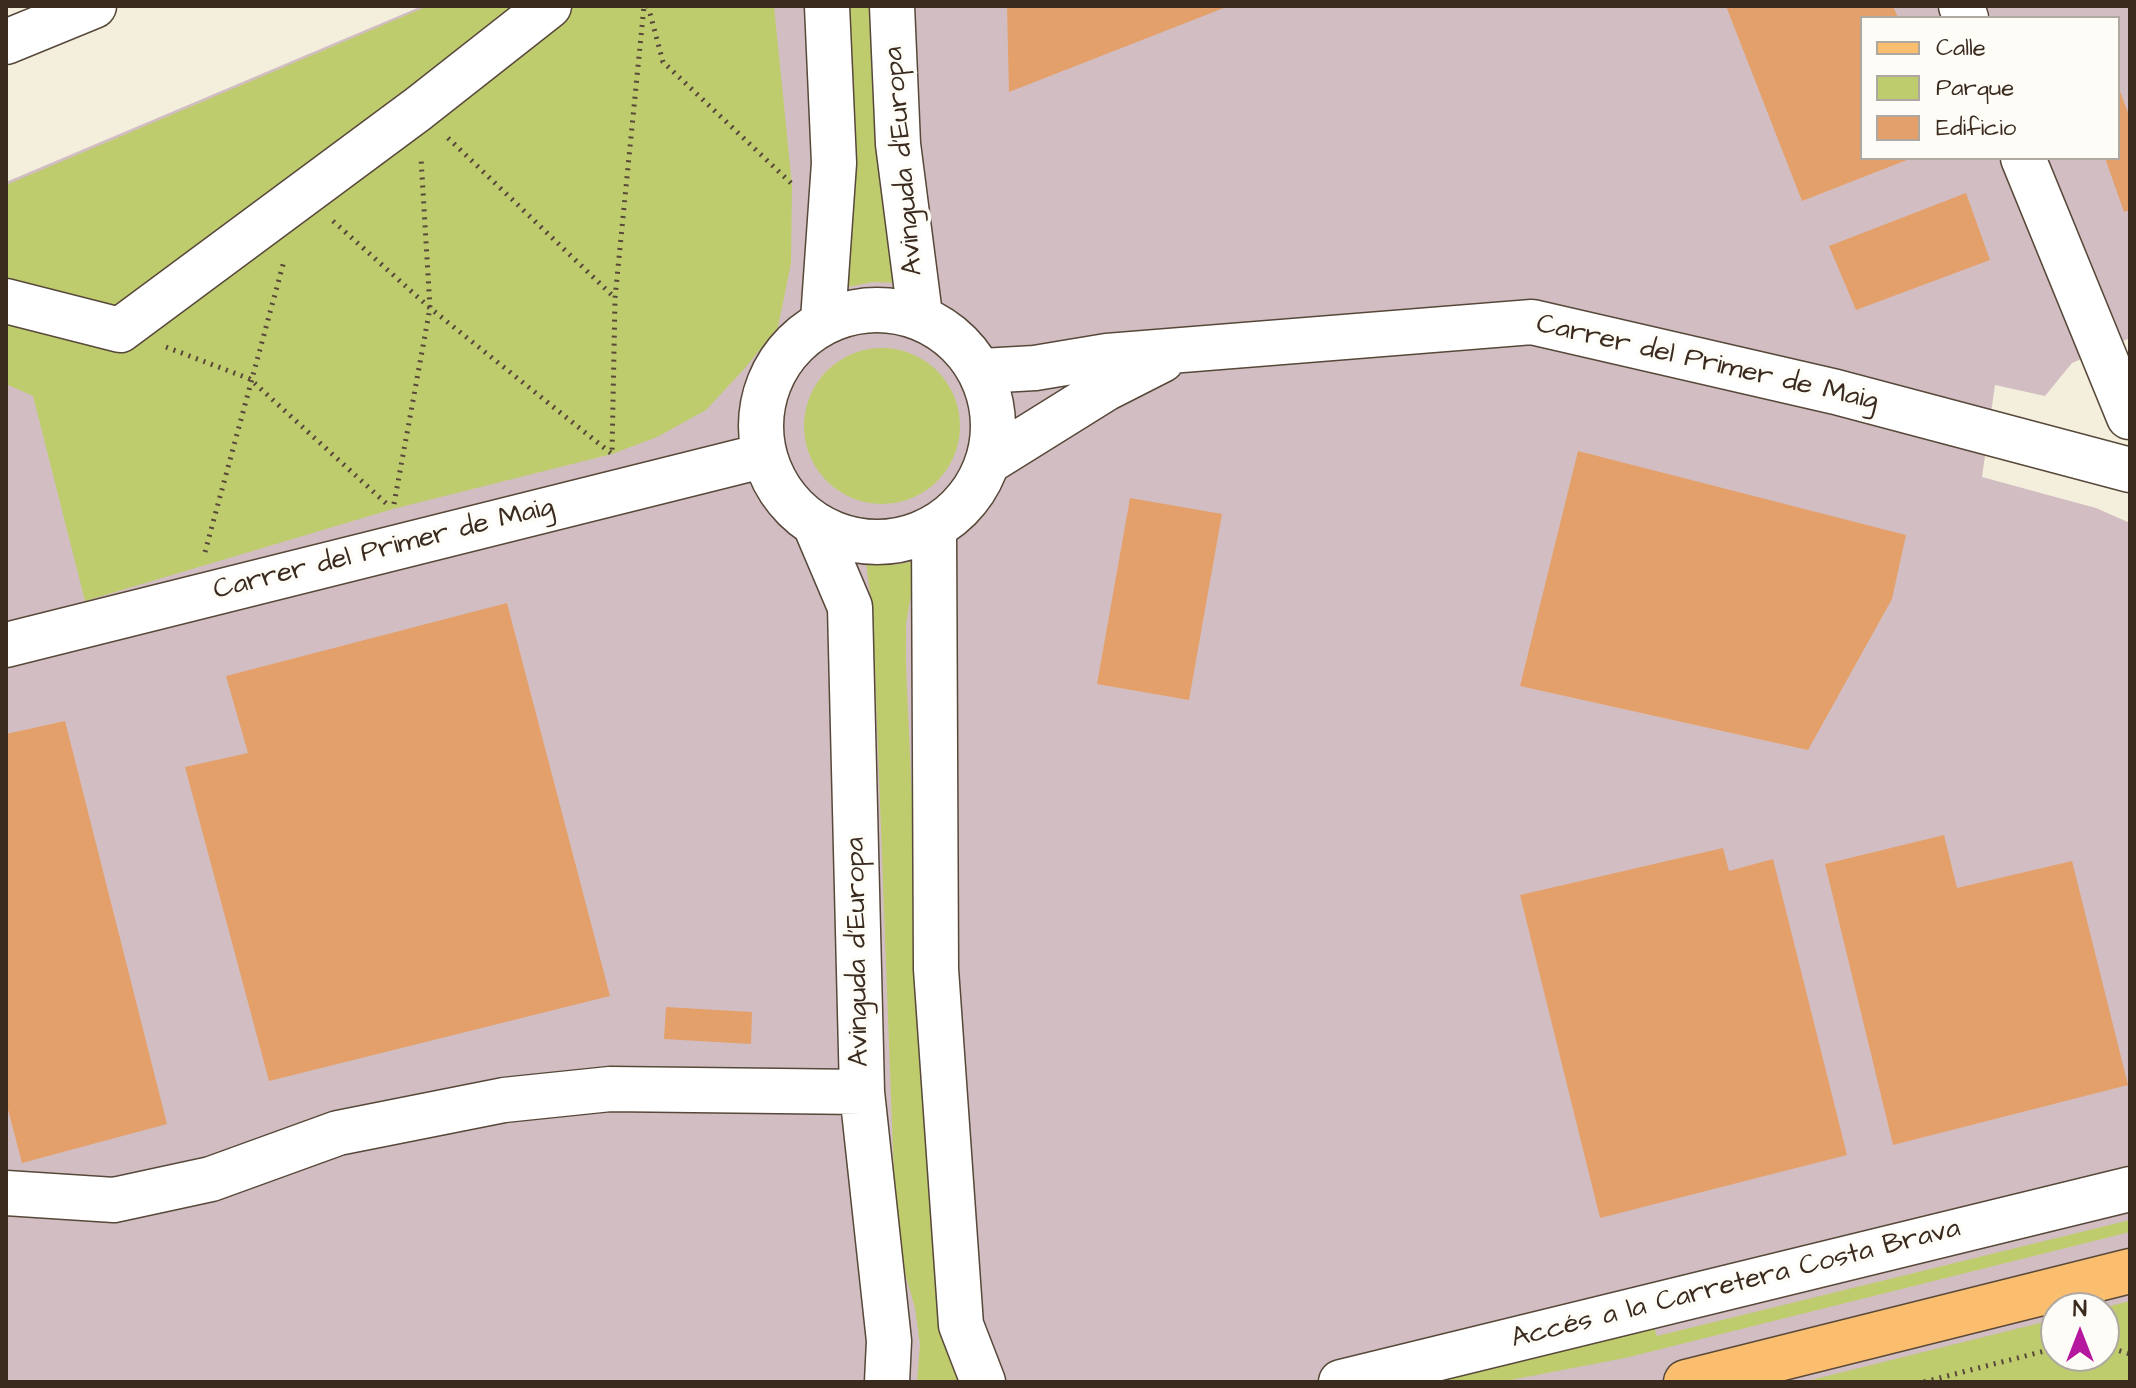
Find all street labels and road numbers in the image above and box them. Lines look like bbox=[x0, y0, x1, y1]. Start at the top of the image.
street label: Avinguda d'Europa bbox=[878, 45, 932, 277]
street label: Carrer del Primer de Maig bbox=[1533, 308, 1881, 420]
street label: Carrer del Primer de Maig bbox=[210, 491, 558, 609]
street label: Avinguda d'Europa bbox=[840, 837, 878, 1067]
street label: Accés a la Carretera Costa Brava bbox=[1508, 1213, 1964, 1357]

